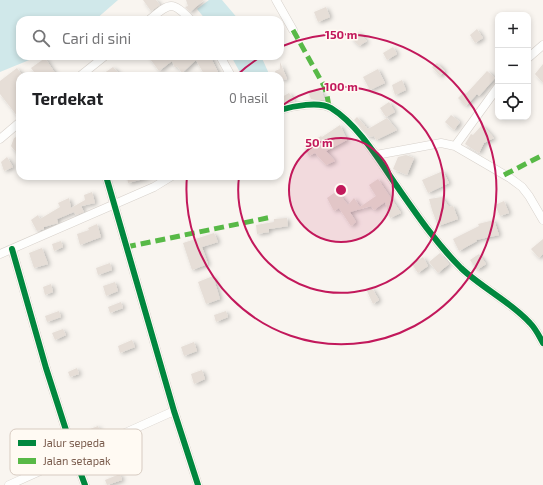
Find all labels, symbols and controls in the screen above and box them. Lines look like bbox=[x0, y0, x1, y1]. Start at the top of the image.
map controls bbox=[495, 12, 531, 120]
button: + bbox=[495, 12, 531, 48]
search box bbox=[16, 16, 284, 60]
icon: search bbox=[30, 27, 52, 49]
text: 150 m bbox=[325, 27, 357, 41]
text: Cari di sini bbox=[62, 29, 131, 47]
button: − bbox=[495, 48, 531, 84]
text: 100 m bbox=[324, 79, 358, 93]
button: locate bbox=[495, 84, 531, 120]
text: Terdekat bbox=[32, 88, 103, 108]
text: 0 hasil bbox=[229, 90, 268, 106]
text: 50 m bbox=[305, 135, 333, 149]
centre of rings bbox=[334, 183, 348, 197]
legend bbox=[10, 429, 142, 475]
text: Jalur sepeda bbox=[43, 436, 105, 449]
text: Jalan setapak bbox=[43, 454, 111, 467]

